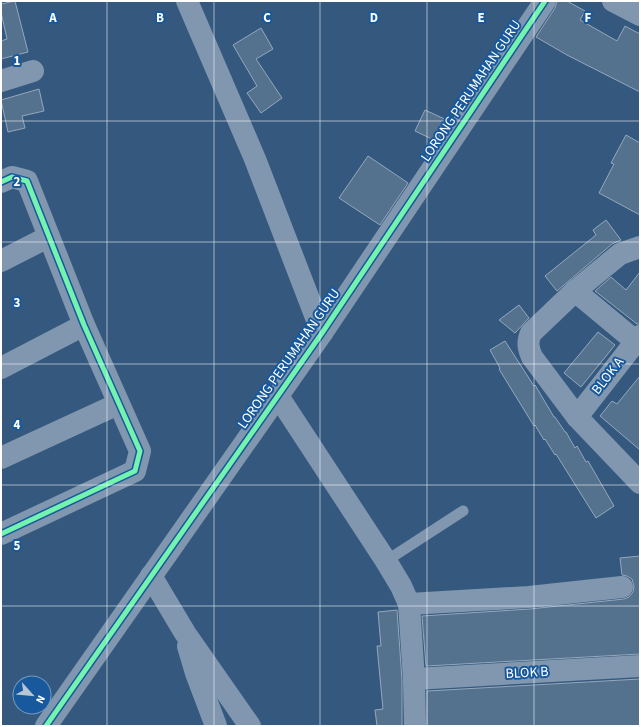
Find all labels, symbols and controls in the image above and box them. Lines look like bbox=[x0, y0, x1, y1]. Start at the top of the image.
text: A bbox=[48, 9, 57, 27]
text: B bbox=[156, 9, 164, 27]
text: C bbox=[263, 9, 271, 27]
text: D bbox=[370, 9, 378, 27]
text: F bbox=[585, 9, 592, 27]
street label: LORONG PERUMAHAN GURU bbox=[417, 17, 525, 165]
text: 1 bbox=[14, 52, 21, 70]
text: 2 bbox=[14, 173, 21, 191]
street label: LORONG PERUMAHAN GURU bbox=[233, 285, 345, 433]
text: 3 bbox=[14, 294, 21, 312]
street label: BLOK A bbox=[587, 353, 629, 399]
text: 4 bbox=[14, 416, 21, 434]
text: 5 bbox=[14, 537, 21, 555]
street label: BLOK B bbox=[505, 662, 549, 684]
north arrow bbox=[12, 675, 52, 715]
text: N bbox=[32, 693, 49, 706]

